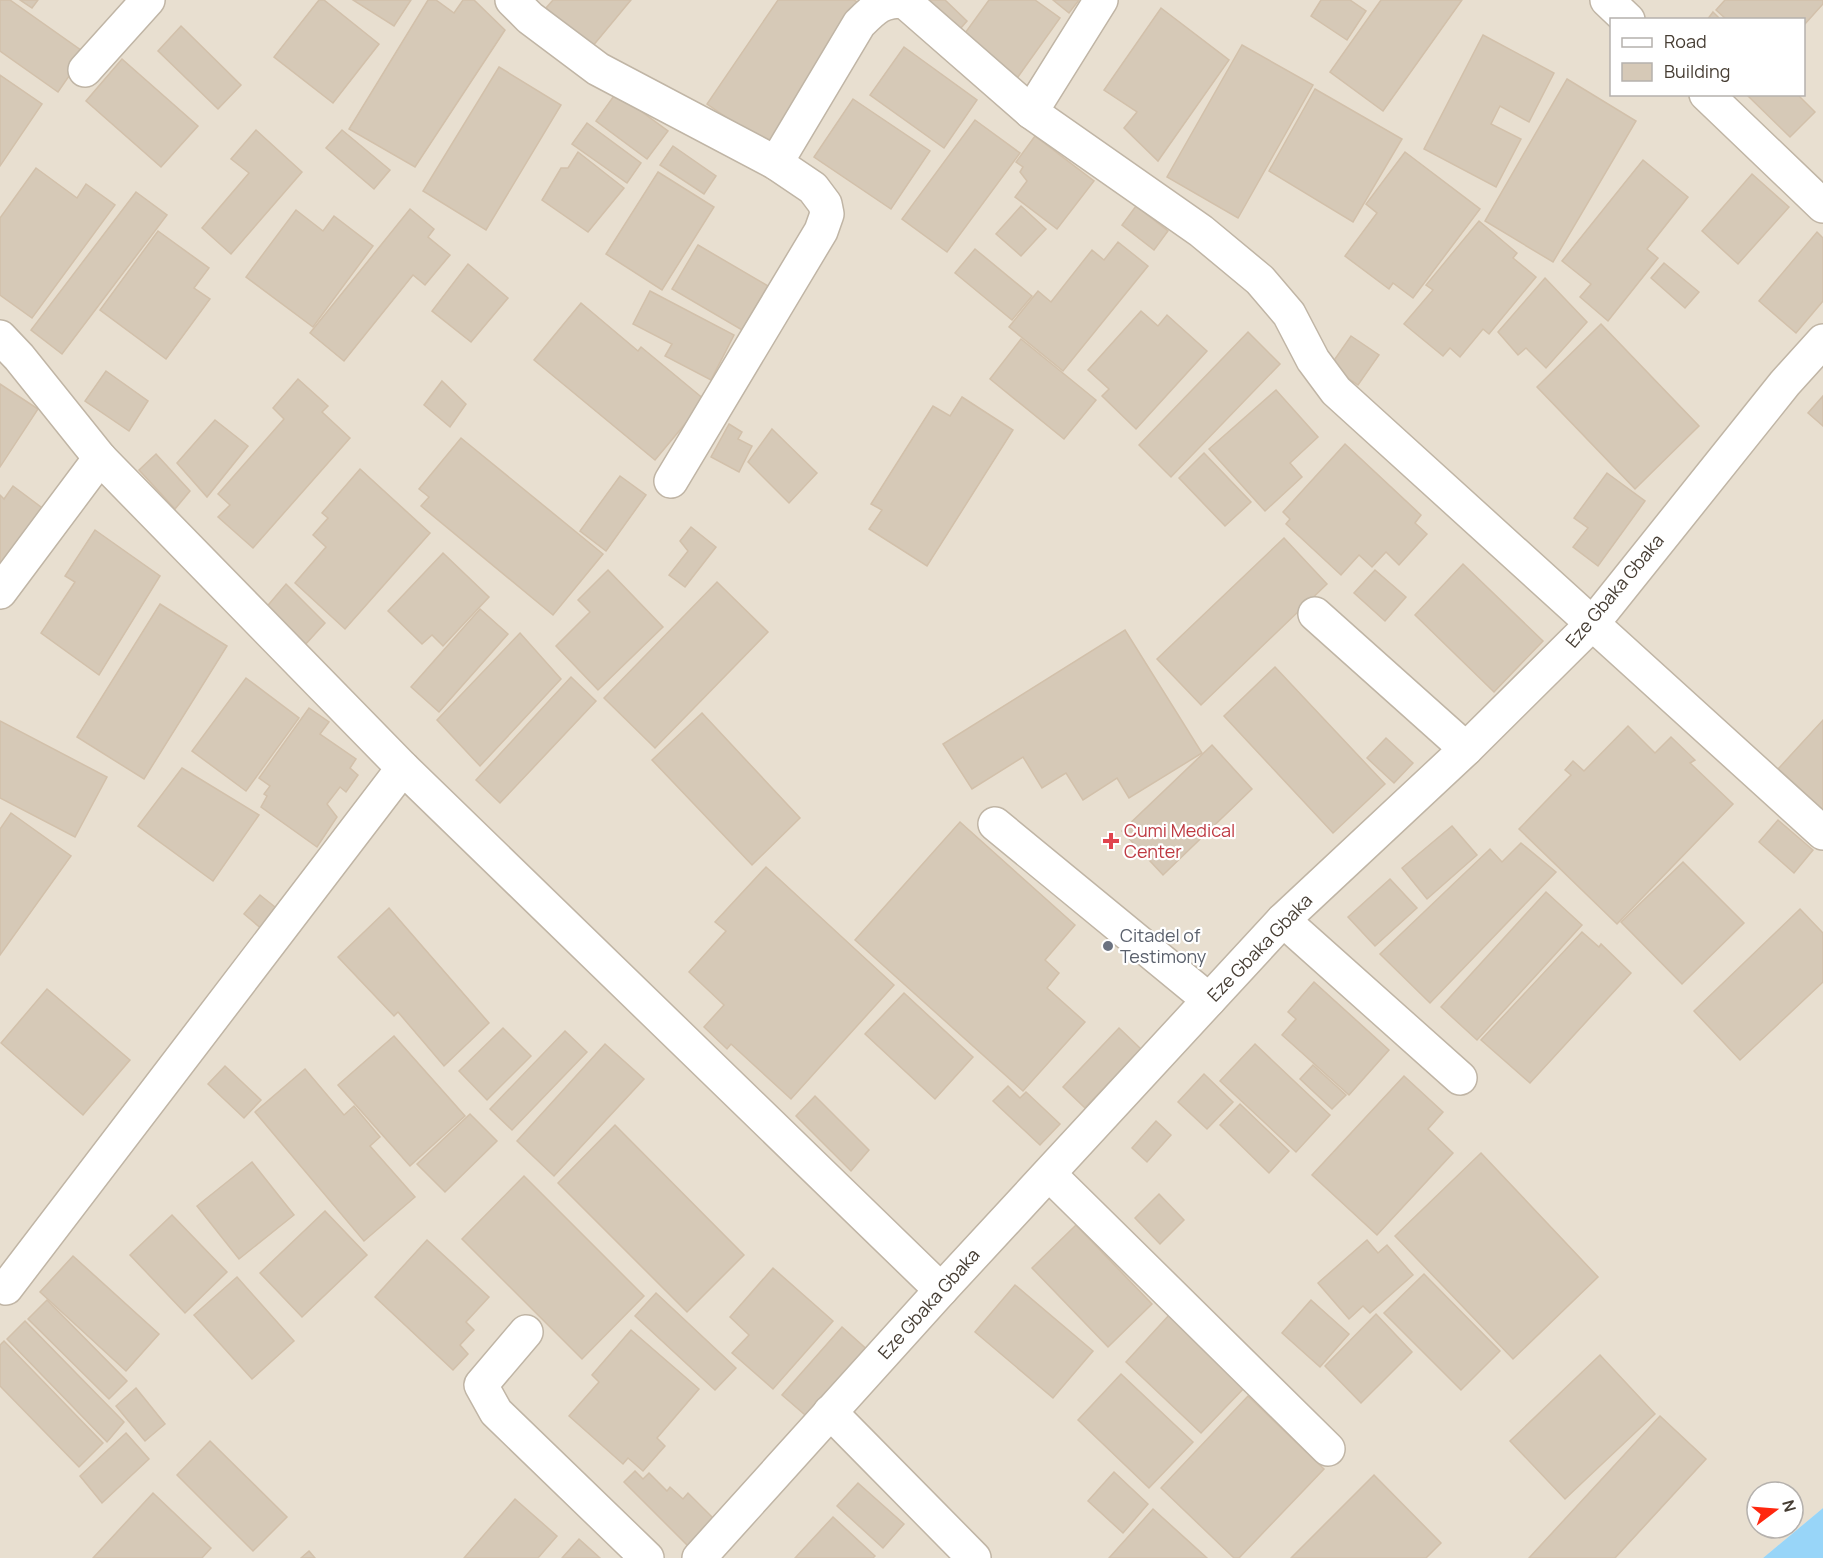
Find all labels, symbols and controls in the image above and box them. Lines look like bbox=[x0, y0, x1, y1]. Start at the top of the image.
legend bbox=[1610, 18, 1805, 96]
text: Road bbox=[1664, 29, 1707, 53]
text: Building bbox=[1664, 59, 1730, 83]
street label: Eze Gbaka Gbaka bbox=[1560, 529, 1669, 652]
place label: Cumi Medical Center bbox=[1124, 818, 1235, 863]
marker: Cumi Medical Center bbox=[1102, 832, 1120, 850]
street label: Eze Gbaka Gbaka bbox=[1202, 888, 1317, 1006]
place label: Citadel of Testimony bbox=[1120, 923, 1207, 968]
marker: Citadel of Testimony bbox=[1101, 939, 1115, 953]
street label: Eze Gbaka Gbaka bbox=[872, 1243, 984, 1364]
north arrow bbox=[1745, 1480, 1805, 1540]
text: N bbox=[1777, 1497, 1802, 1514]

